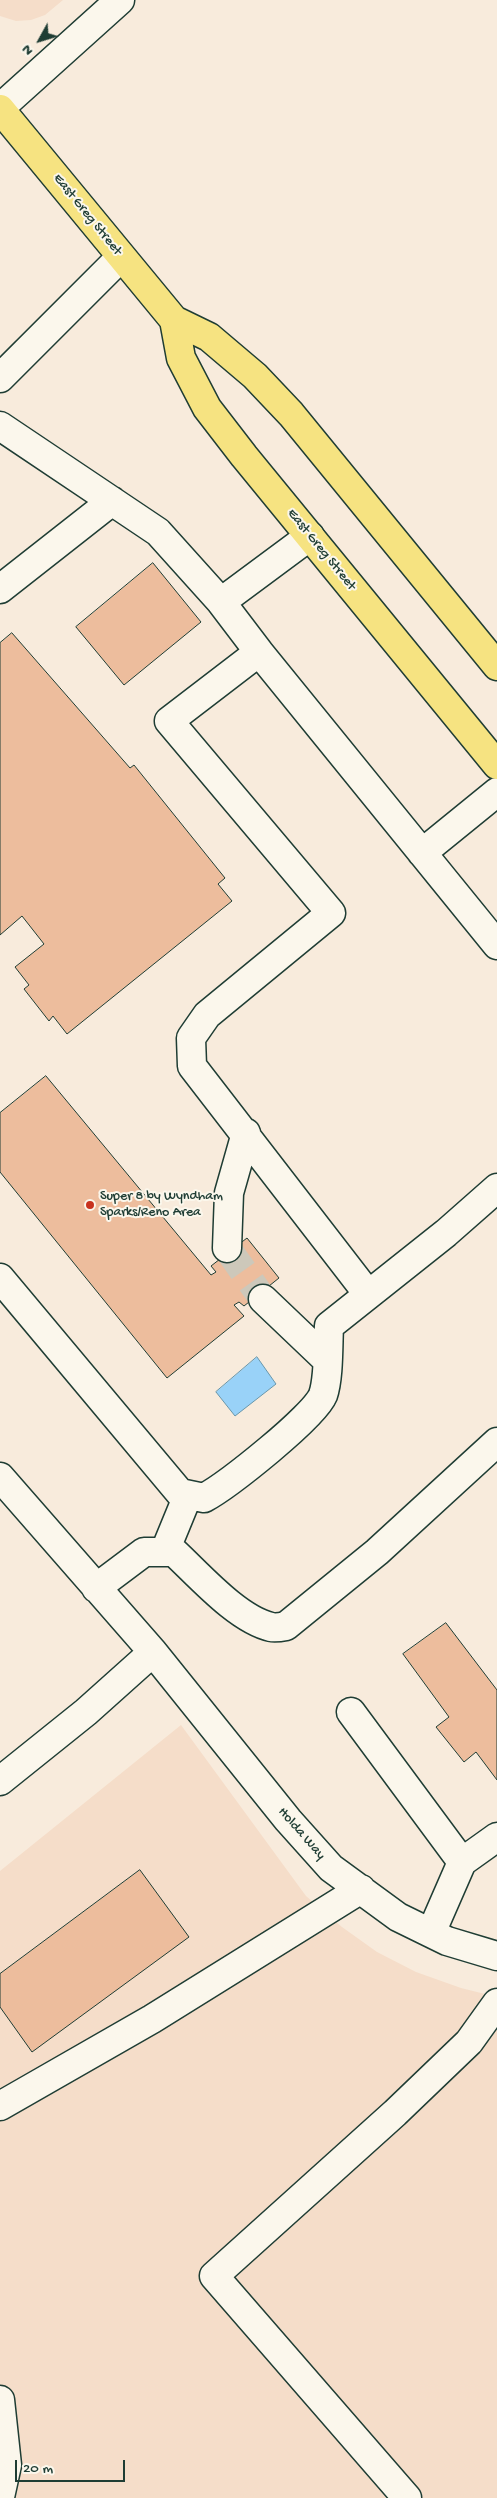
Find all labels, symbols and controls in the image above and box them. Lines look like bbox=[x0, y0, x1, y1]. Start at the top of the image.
north arrow bbox=[15, 15, 65, 65]
text: N bbox=[18, 41, 37, 59]
street label: East Greg Street bbox=[49, 171, 125, 259]
street label: East Greg Street bbox=[283, 506, 359, 594]
place label: Super 8 by Wyndham Sparks/Reno Area bbox=[100, 1189, 223, 1222]
marker: Super 8 by Wyndham Sparks/Reno Area bbox=[84, 1199, 96, 1211]
street label: Holda Way bbox=[274, 1804, 328, 1864]
scale bar bbox=[18, 2450, 128, 2482]
text: 20 m bbox=[23, 2460, 53, 2478]

